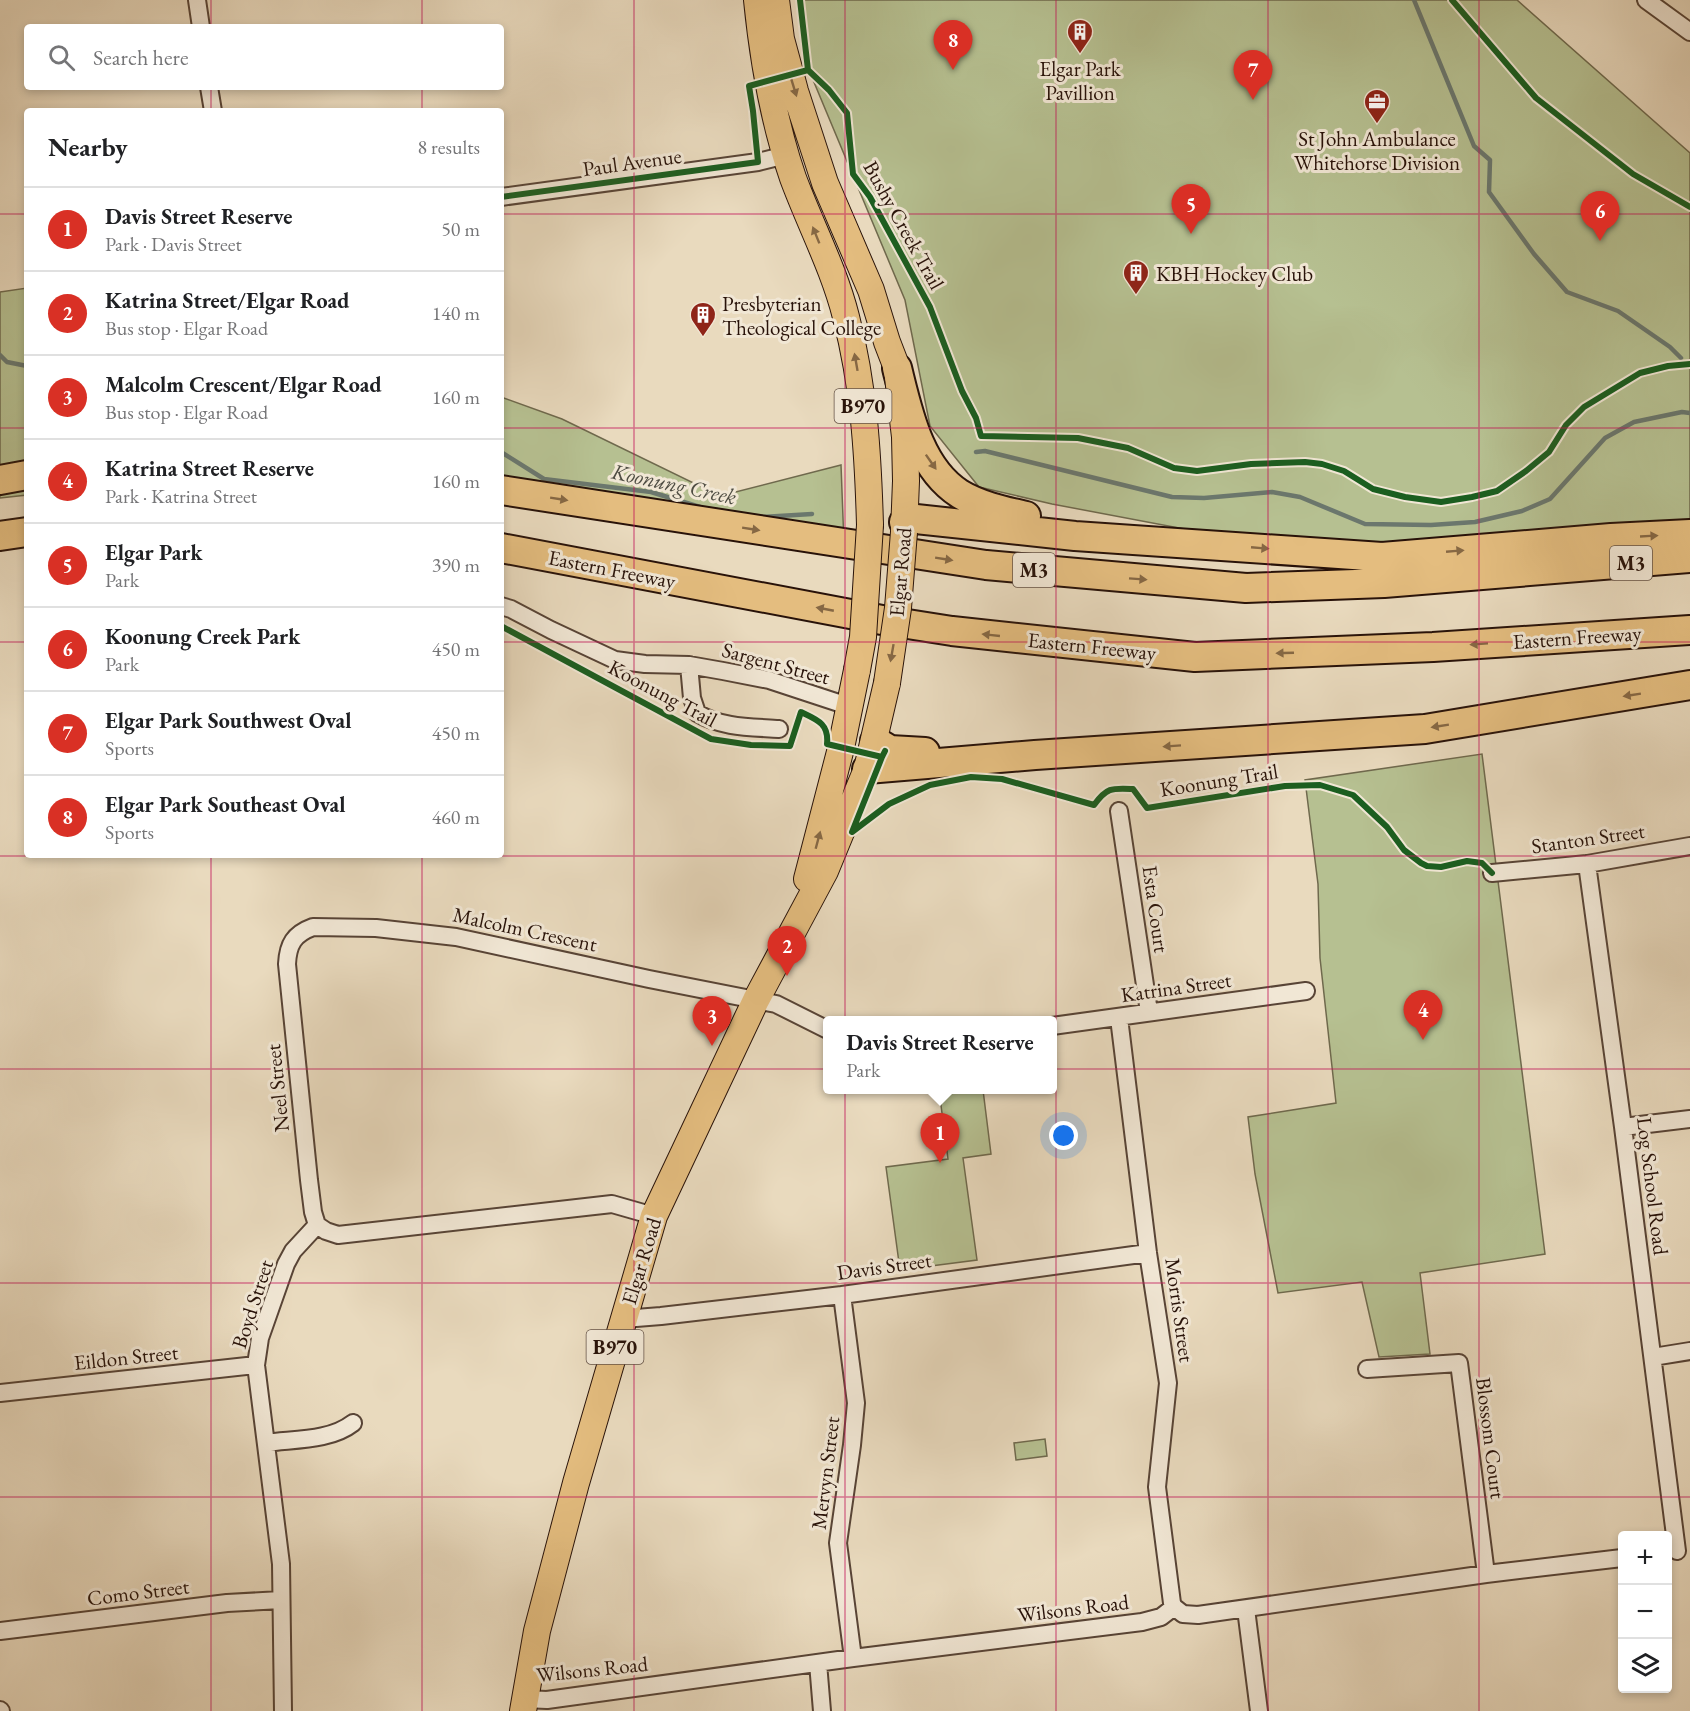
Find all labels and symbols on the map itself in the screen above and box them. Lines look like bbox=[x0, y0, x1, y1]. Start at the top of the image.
building icon: Elgar Park Pavillion bbox=[1065, 17, 1095, 55]
pin: 8 bbox=[934, 20, 972, 70]
pin: 7 bbox=[1234, 51, 1272, 100]
place label: Elgar Park Pavillion bbox=[1039, 55, 1122, 106]
one-way arrow bbox=[790, 79, 799, 97]
office icon: St John Ambulance Whitehorse Division bbox=[1362, 87, 1392, 125]
place label: St John Ambulance Whitehorse Division bbox=[1294, 125, 1460, 176]
street label: Paul Avenue bbox=[581, 142, 683, 182]
street label: Bushy Creek Trail bbox=[857, 156, 951, 294]
pin: 5 bbox=[1172, 184, 1210, 234]
pin: 6 bbox=[1580, 192, 1620, 241]
one-way arrow bbox=[811, 226, 820, 244]
building icon: KBH Hockey Club bbox=[1121, 258, 1151, 296]
place label: KBH Hockey Club bbox=[1156, 260, 1313, 287]
place label: Presbyterian Theological College bbox=[722, 290, 881, 341]
building icon: Presbyterian Theological College bbox=[688, 300, 718, 338]
one-way arrow bbox=[851, 352, 860, 371]
road number: B970 bbox=[834, 389, 892, 423]
one-way arrow bbox=[925, 454, 937, 470]
water label: Koonung Creek bbox=[608, 456, 739, 511]
one-way arrow bbox=[549, 495, 568, 504]
one-way arrow bbox=[742, 525, 761, 534]
street label: Elgar Road bbox=[883, 526, 917, 618]
one-way arrow bbox=[1640, 532, 1659, 541]
street label: Eastern Freeway bbox=[546, 543, 679, 595]
one-way arrow bbox=[1251, 543, 1270, 553]
one-way arrow bbox=[1445, 546, 1464, 556]
road number: M3 bbox=[1610, 546, 1652, 580]
road number: M3 bbox=[1013, 553, 1055, 587]
one-way arrow bbox=[935, 554, 954, 563]
one-way arrow bbox=[1129, 574, 1148, 584]
one-way arrow bbox=[815, 604, 834, 613]
street label: Eastern Freeway bbox=[1512, 619, 1643, 655]
street label: Eastern Freeway bbox=[1026, 626, 1158, 666]
one-way arrow bbox=[981, 630, 1000, 640]
street label: Sargent Street bbox=[719, 636, 833, 690]
one-way arrow bbox=[1470, 639, 1489, 648]
one-way arrow bbox=[887, 644, 896, 663]
one-way arrow bbox=[1275, 648, 1294, 657]
street label: Koonung Trail bbox=[604, 653, 722, 733]
one-way arrow bbox=[1623, 690, 1642, 699]
one-way arrow bbox=[1430, 722, 1449, 731]
one-way arrow bbox=[1163, 742, 1182, 751]
street label: Koonung Trail bbox=[1158, 757, 1280, 803]
street label: Stanton Street bbox=[1530, 817, 1647, 859]
one-way arrow bbox=[813, 831, 823, 849]
street label: Esta Court bbox=[1137, 864, 1176, 955]
street label: Malcolm Crescent bbox=[450, 901, 600, 958]
pin: 2 bbox=[768, 926, 806, 976]
street label: Katrina Street bbox=[1119, 966, 1233, 1008]
pin: 4 bbox=[1404, 990, 1442, 1040]
pin: 3 bbox=[692, 996, 732, 1046]
street label: Neel Street bbox=[259, 1042, 295, 1133]
pin: 1 bbox=[920, 1114, 960, 1163]
street label: Log School Road bbox=[1631, 1115, 1675, 1257]
your location bbox=[1049, 1121, 1078, 1150]
street label: Elgar Road bbox=[615, 1214, 667, 1308]
street label: Davis Street bbox=[835, 1246, 933, 1286]
street label: Boyd Street bbox=[225, 1256, 279, 1352]
street label: Morris Street bbox=[1159, 1256, 1201, 1364]
road number: B970 bbox=[586, 1330, 644, 1364]
street label: Eildon Street bbox=[73, 1338, 180, 1376]
street label: Blossom Court bbox=[1470, 1376, 1512, 1501]
street label: Mervyn Street bbox=[805, 1415, 845, 1531]
street label: Como Street bbox=[86, 1572, 191, 1612]
street label: Wilsons Road bbox=[1016, 1588, 1131, 1628]
street label: Wilsons Road bbox=[535, 1650, 650, 1688]

